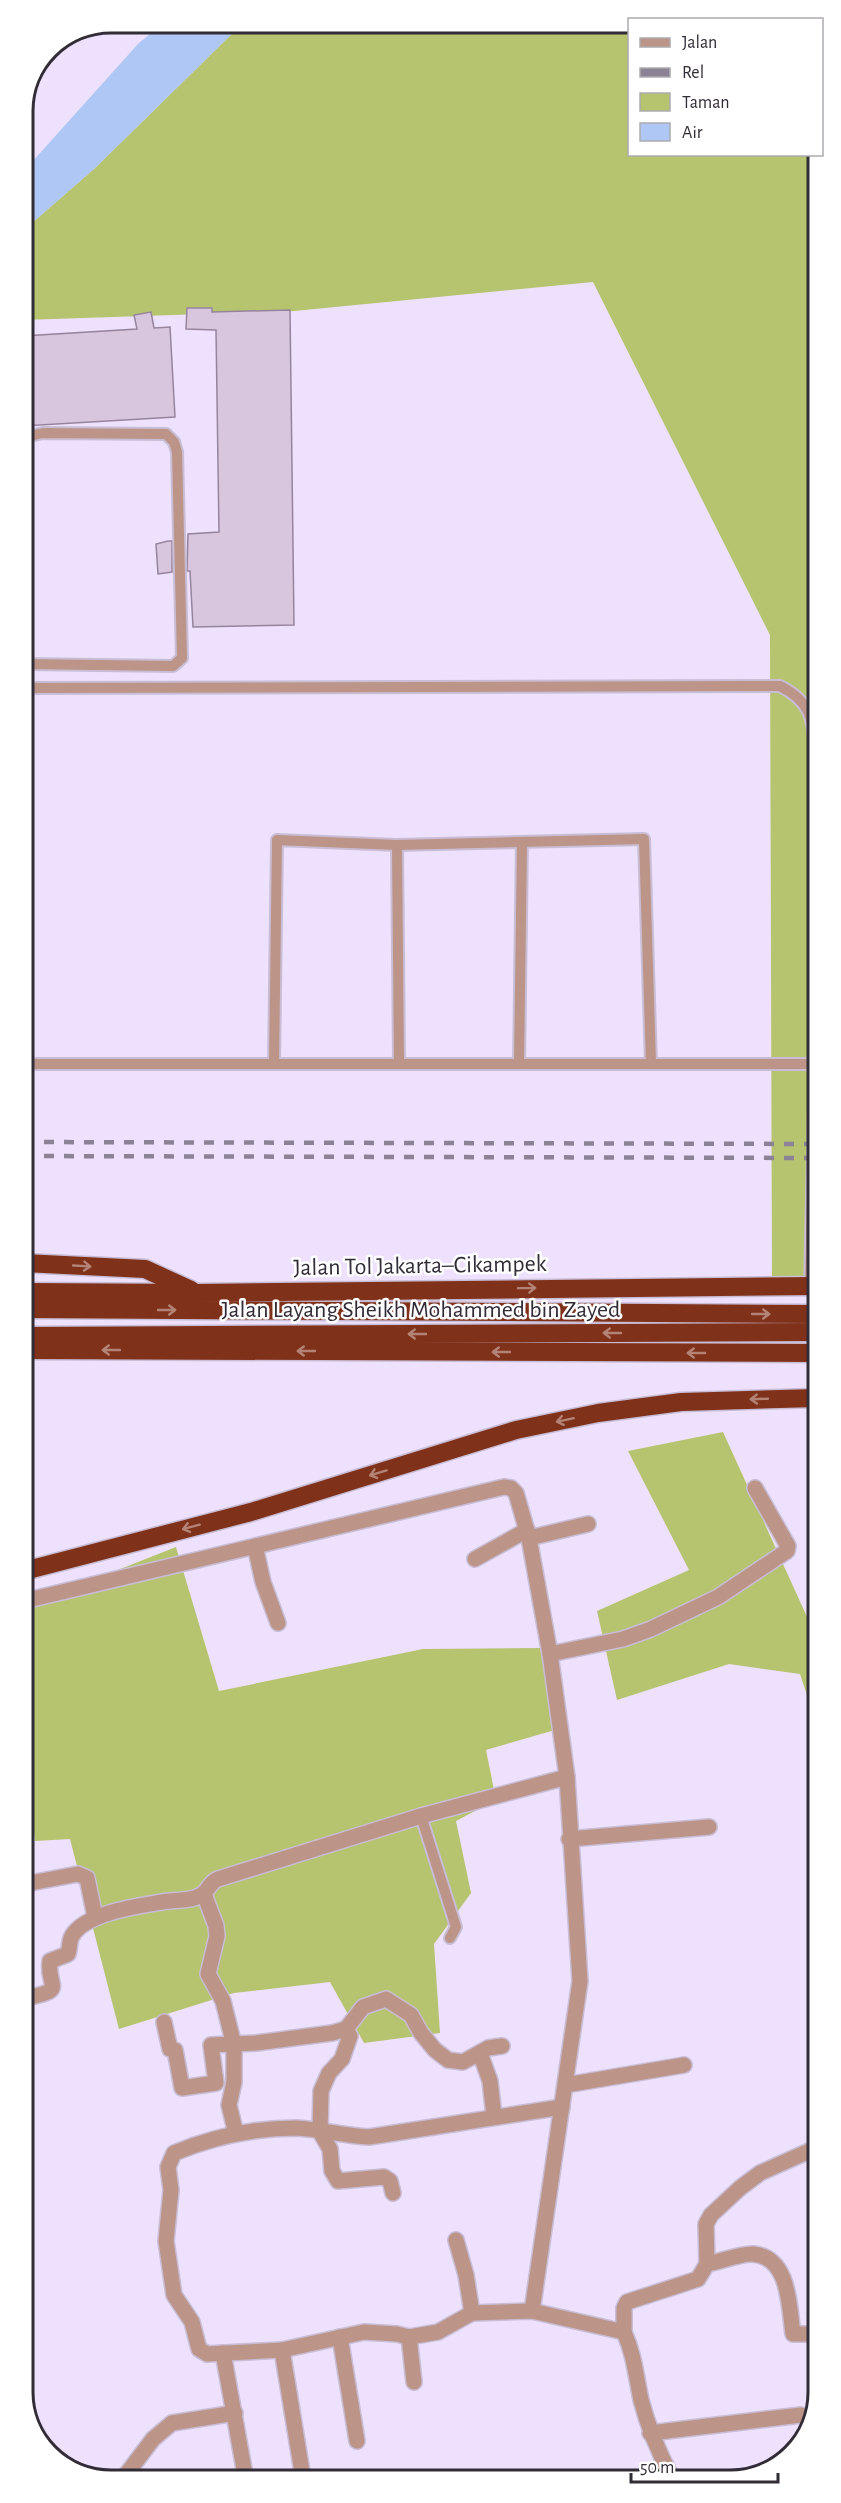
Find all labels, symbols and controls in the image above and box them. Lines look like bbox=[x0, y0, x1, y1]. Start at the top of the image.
legend bbox=[628, 18, 823, 156]
text: Jalan bbox=[682, 34, 717, 52]
text: Rel bbox=[682, 64, 704, 82]
text: Taman bbox=[682, 94, 730, 112]
text: Air bbox=[682, 124, 703, 142]
street label: Jalan Tol Jakarta–Cikampek bbox=[293, 1252, 547, 1280]
one-way arrow bbox=[72, 1261, 92, 1272]
one-way arrow bbox=[517, 1282, 537, 1294]
street label: Jalan Layang Sheikh Mohammed bin Zayed bbox=[221, 1298, 621, 1322]
one-way arrow bbox=[156, 1304, 176, 1316]
one-way arrow bbox=[750, 1308, 770, 1320]
one-way arrow bbox=[602, 1327, 622, 1339]
one-way arrow bbox=[407, 1328, 427, 1340]
one-way arrow bbox=[101, 1344, 121, 1356]
one-way arrow bbox=[296, 1345, 316, 1357]
one-way arrow bbox=[491, 1346, 511, 1358]
one-way arrow bbox=[686, 1347, 706, 1359]
one-way arrow bbox=[749, 1393, 769, 1404]
one-way arrow bbox=[556, 1414, 575, 1426]
one-way arrow bbox=[369, 1468, 388, 1479]
one-way arrow bbox=[181, 1522, 200, 1534]
scale bar bbox=[631, 2446, 778, 2484]
text: 50 m bbox=[640, 2459, 674, 2477]

